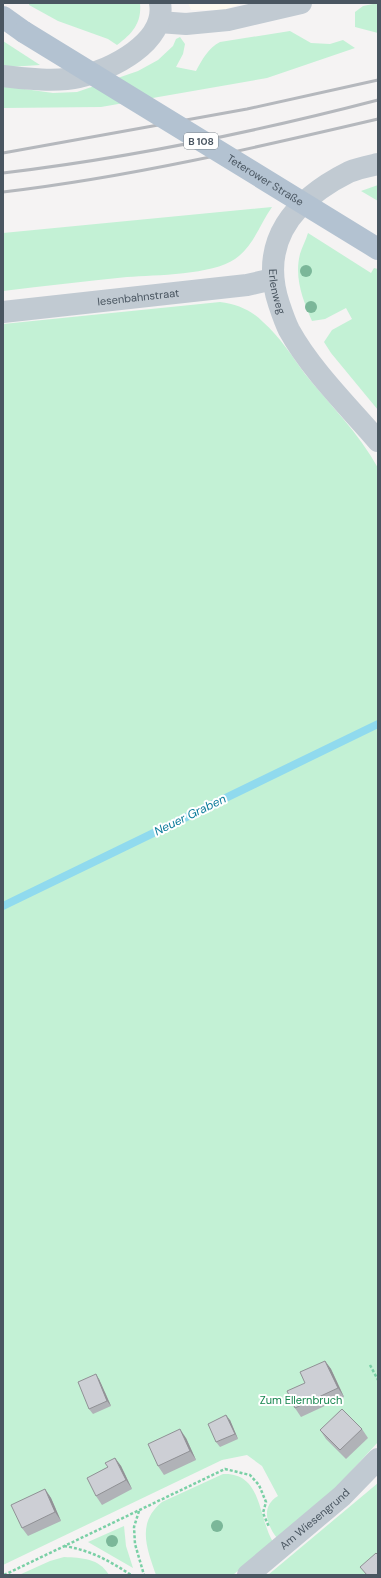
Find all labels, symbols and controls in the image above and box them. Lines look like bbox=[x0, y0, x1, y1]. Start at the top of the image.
road number: B 108 bbox=[184, 133, 218, 149]
street label: Teterower Straße bbox=[224, 151, 306, 209]
street label: Erlenweg bbox=[266, 269, 289, 316]
street label: Iesenbahnstraat bbox=[97, 286, 180, 309]
water label: Neuer Graben bbox=[151, 791, 229, 839]
park label: Zum Ellernbruch bbox=[260, 1393, 342, 1407]
street label: Am Wiesengrund bbox=[277, 1485, 353, 1553]

